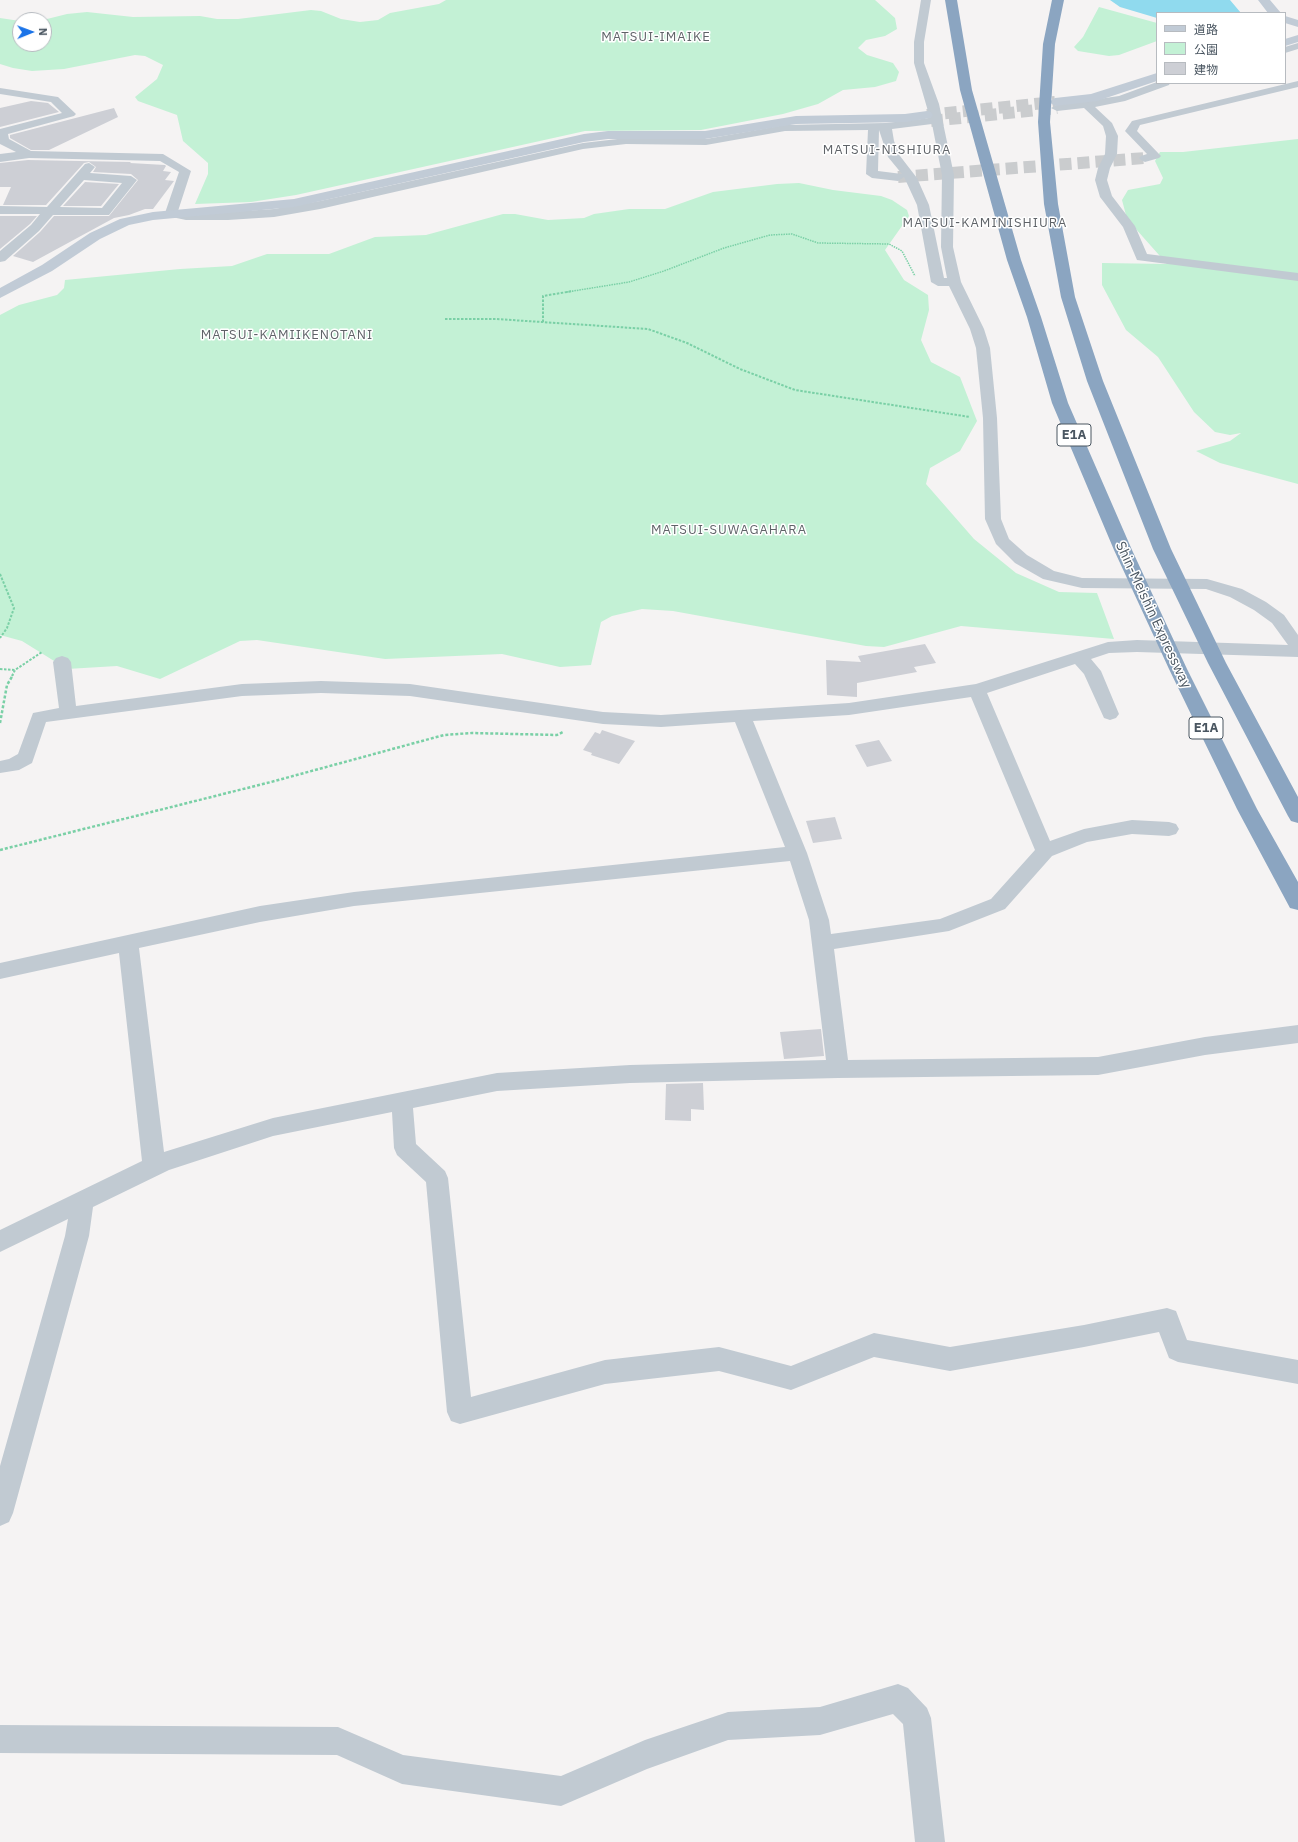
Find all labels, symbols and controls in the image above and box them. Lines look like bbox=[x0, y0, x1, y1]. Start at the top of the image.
north arrow bbox=[12, 12, 52, 52]
legend bbox=[1156, 12, 1286, 84]
text: 道路 bbox=[1194, 22, 1218, 37]
text: N bbox=[36, 28, 50, 36]
district label: MATSUI-IMAIKE bbox=[601, 29, 711, 45]
text: 公園 bbox=[1194, 42, 1218, 57]
text: 建物 bbox=[1194, 62, 1218, 77]
district label: MATSUI-NISHIURA bbox=[823, 142, 951, 158]
district label: MATSUI-KAMINISHIURA bbox=[903, 215, 1067, 231]
district label: MATSUI-KAMIIKENOTANI bbox=[201, 327, 373, 343]
road number: E1A bbox=[1057, 424, 1091, 446]
district label: MATSUI-SUWAGAHARA bbox=[651, 522, 807, 538]
street label: Shin-Meishin Expressway bbox=[1112, 539, 1194, 691]
road number: E1A bbox=[1189, 717, 1223, 739]

